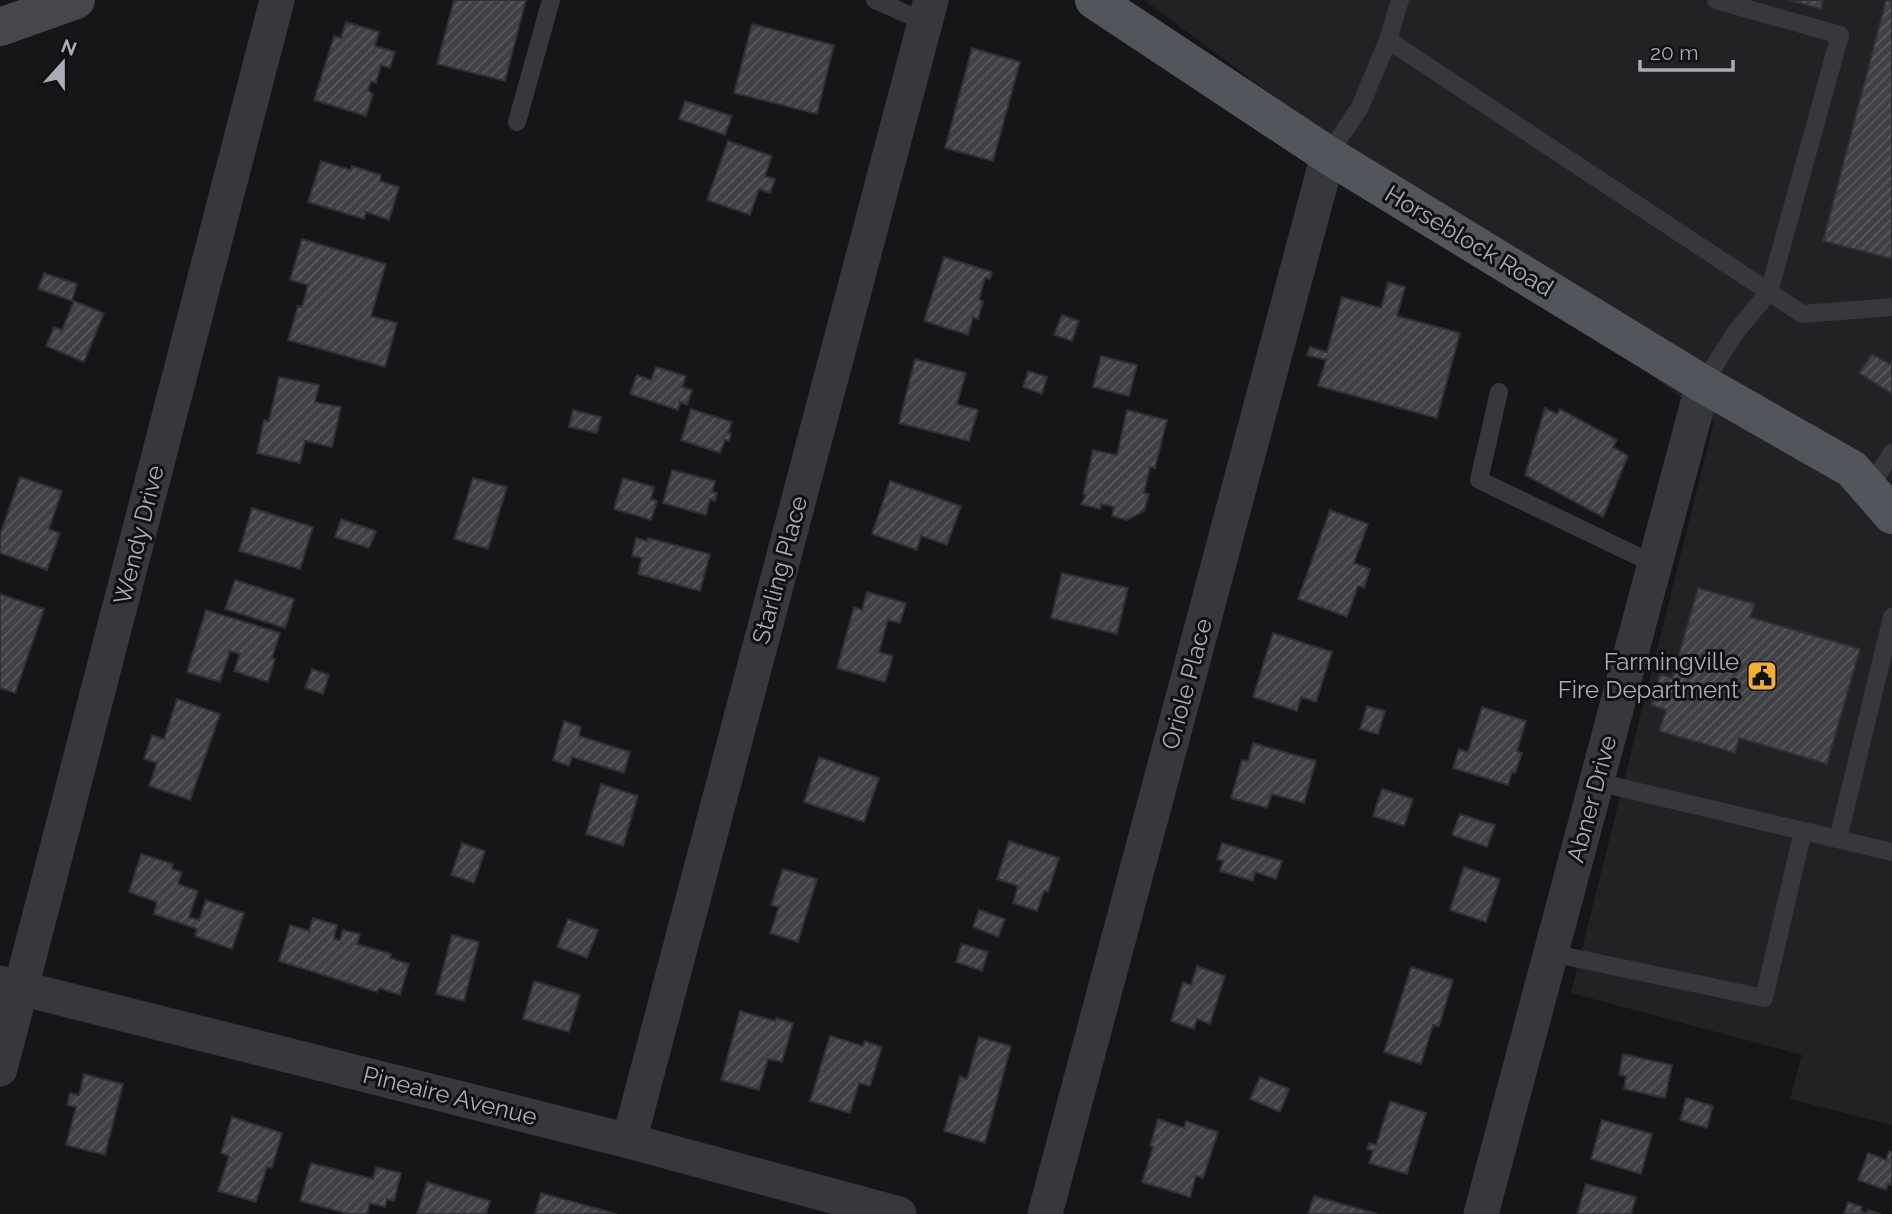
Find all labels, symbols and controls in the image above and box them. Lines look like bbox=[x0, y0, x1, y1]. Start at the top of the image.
north arrow bbox=[28, 28, 98, 98]
scale bar bbox=[1640, 28, 1733, 72]
text: N bbox=[58, 34, 80, 60]
text: 20 m bbox=[1650, 40, 1698, 65]
street label: Horseblock Road bbox=[1380, 179, 1559, 302]
street label: Wendy Drive bbox=[107, 462, 170, 607]
street label: Starling Place bbox=[746, 493, 813, 647]
street label: Oriole Place bbox=[1155, 615, 1218, 752]
place label: Farmingville Fire Department bbox=[1558, 647, 1739, 704]
public building icon: Farmingville Fire Department bbox=[1745, 659, 1779, 693]
street label: Abner Drive bbox=[1561, 732, 1622, 866]
street label: Pineaire Avenue bbox=[360, 1060, 540, 1131]

